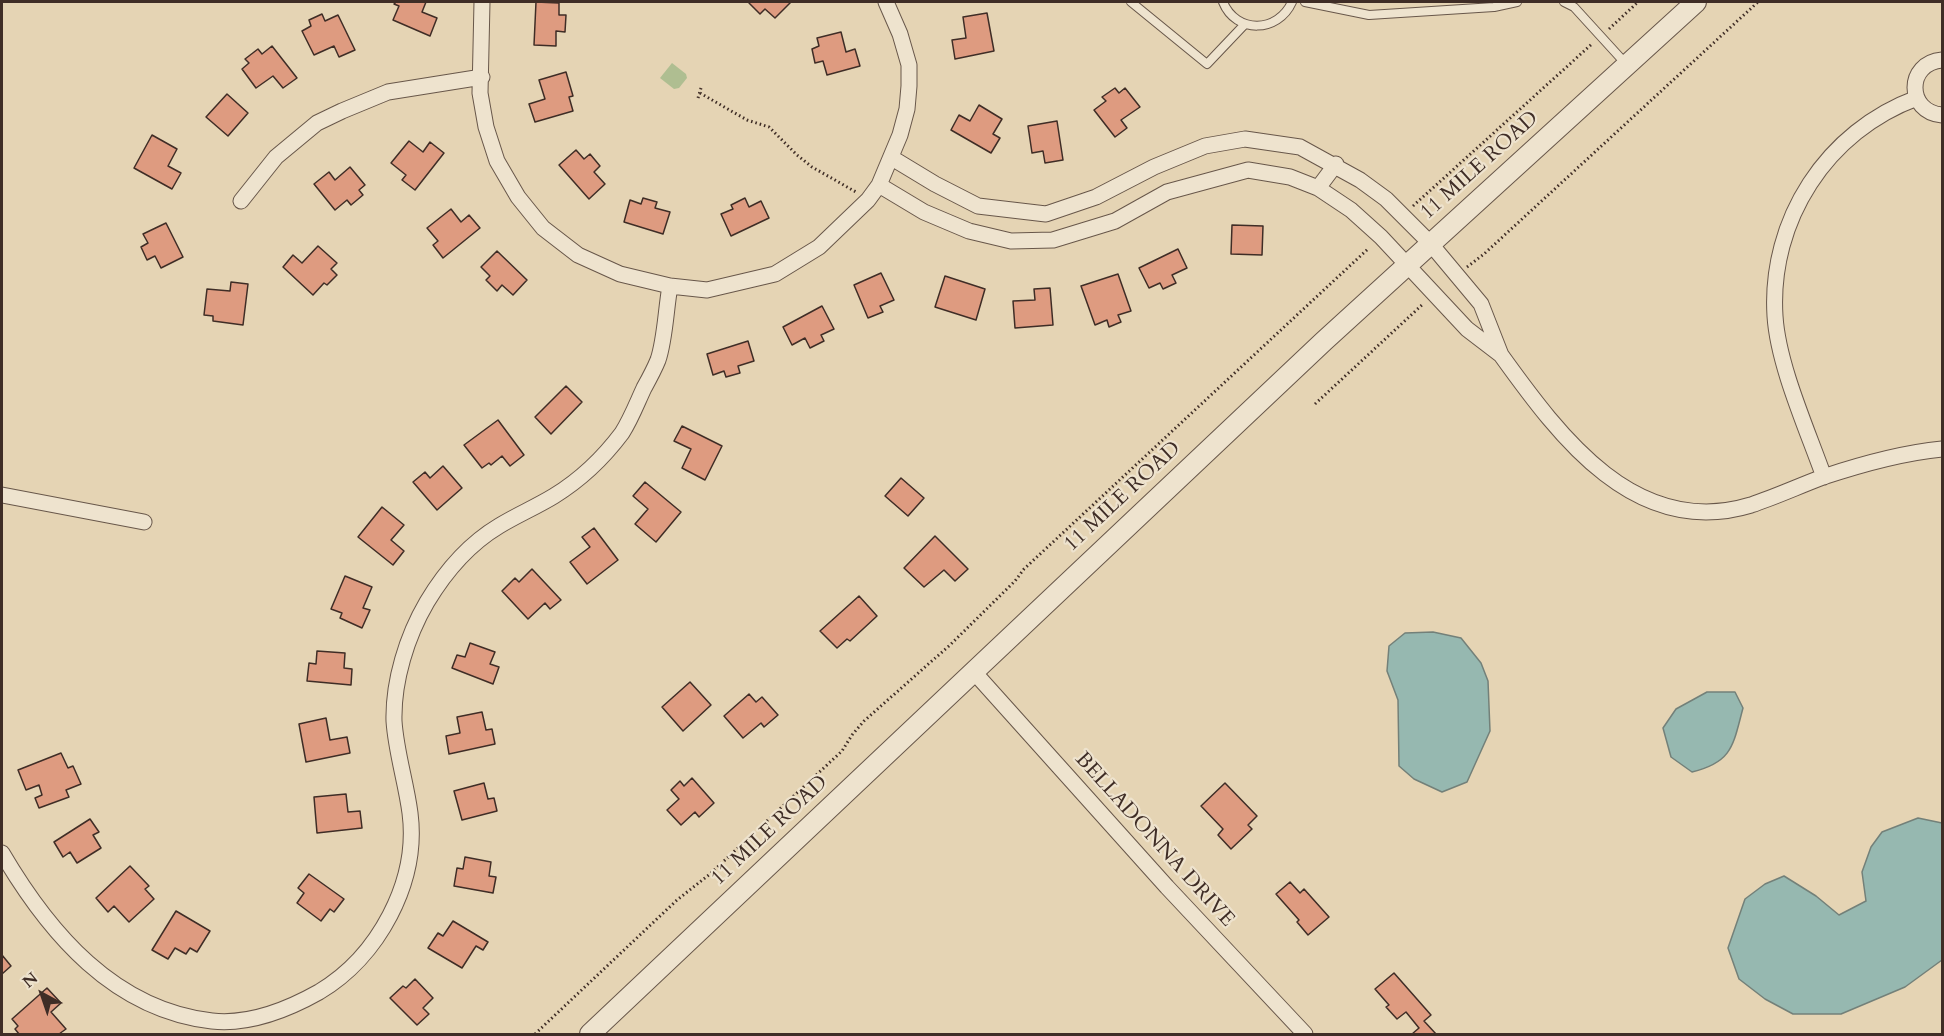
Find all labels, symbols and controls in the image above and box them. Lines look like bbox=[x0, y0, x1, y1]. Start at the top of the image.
street label: 11 MILE ROAD bbox=[1416, 106, 1544, 226]
street label: 11 MILE ROAD bbox=[1060, 437, 1186, 557]
street label: BELLADONNA DRIVE bbox=[1069, 747, 1239, 933]
street label: 11 MILE ROAD bbox=[707, 771, 833, 891]
north arrow bbox=[12, 964, 72, 1024]
text: N bbox=[18, 967, 43, 993]

